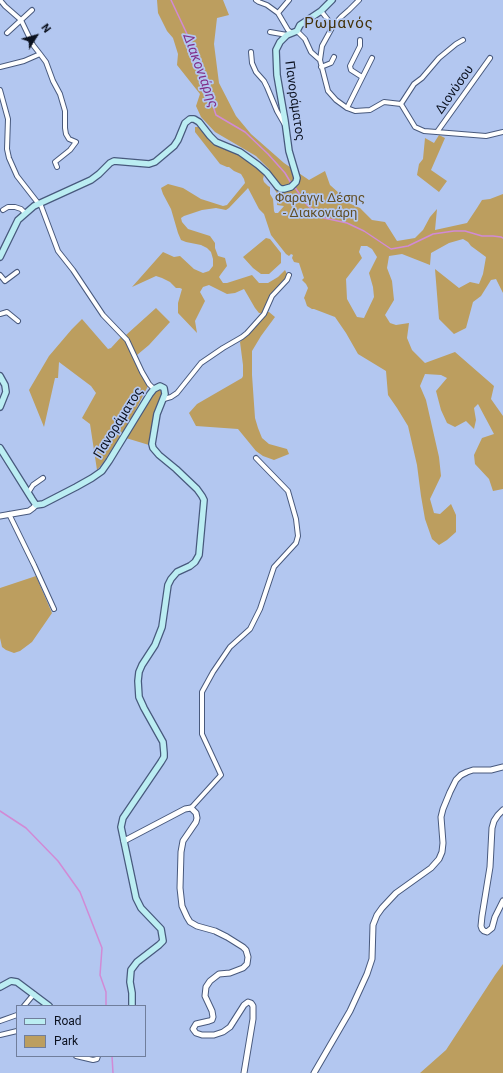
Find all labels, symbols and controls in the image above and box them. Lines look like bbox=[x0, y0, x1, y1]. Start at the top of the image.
district label: Ρωμανός bbox=[304, 15, 374, 33]
north arrow bbox=[16, 16, 56, 56]
text: N bbox=[38, 21, 54, 35]
water label: Διακονιάρης bbox=[179, 31, 221, 111]
street label: Πανοράματος bbox=[281, 60, 307, 142]
street label: Διονύσου bbox=[433, 63, 477, 117]
park label: Φαράγγι Δέσης - Διακονιάρη bbox=[275, 191, 365, 222]
street label: Πανοράματος bbox=[91, 385, 147, 461]
legend bbox=[16, 1005, 146, 1057]
text: Road bbox=[54, 1014, 82, 1028]
text: Park bbox=[54, 1034, 78, 1048]

